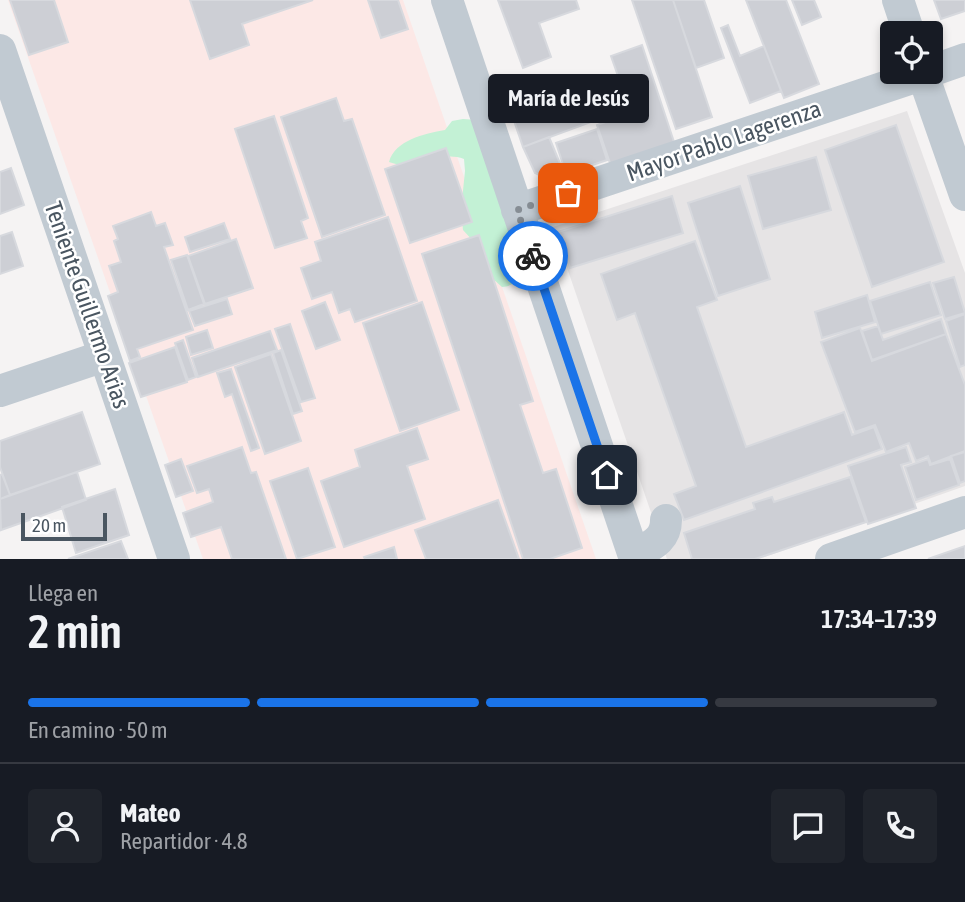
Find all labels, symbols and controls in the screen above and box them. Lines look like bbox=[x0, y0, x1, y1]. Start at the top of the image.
map controls bbox=[880, 21, 943, 84]
button: locate bbox=[880, 21, 943, 84]
callout: María de Jesús bbox=[488, 74, 648, 123]
text: María de Jesús bbox=[508, 85, 629, 111]
street label: Mayor Pablo Lagerenza bbox=[623, 95, 825, 186]
pin bbox=[538, 163, 598, 223]
icon: bag bbox=[549, 174, 587, 212]
street label: Teniente Guillermo Arias bbox=[39, 198, 136, 412]
courier bbox=[498, 221, 568, 291]
icon: bike bbox=[514, 237, 552, 275]
pin bbox=[577, 445, 637, 505]
icon: home bbox=[588, 456, 626, 494]
scale bar bbox=[21, 510, 107, 542]
text: 20 m bbox=[32, 514, 66, 536]
text: Llega en bbox=[28, 580, 98, 606]
text: 17:34–17:39 bbox=[821, 604, 937, 634]
text: 2 min bbox=[28, 605, 122, 658]
text: En camino · 50 m bbox=[28, 717, 168, 743]
button: person bbox=[28, 789, 102, 863]
button: chat bbox=[771, 789, 845, 863]
button: phone bbox=[863, 789, 937, 863]
text: Mateo bbox=[120, 798, 181, 828]
text: Repartidor · 4.8 bbox=[120, 828, 247, 854]

